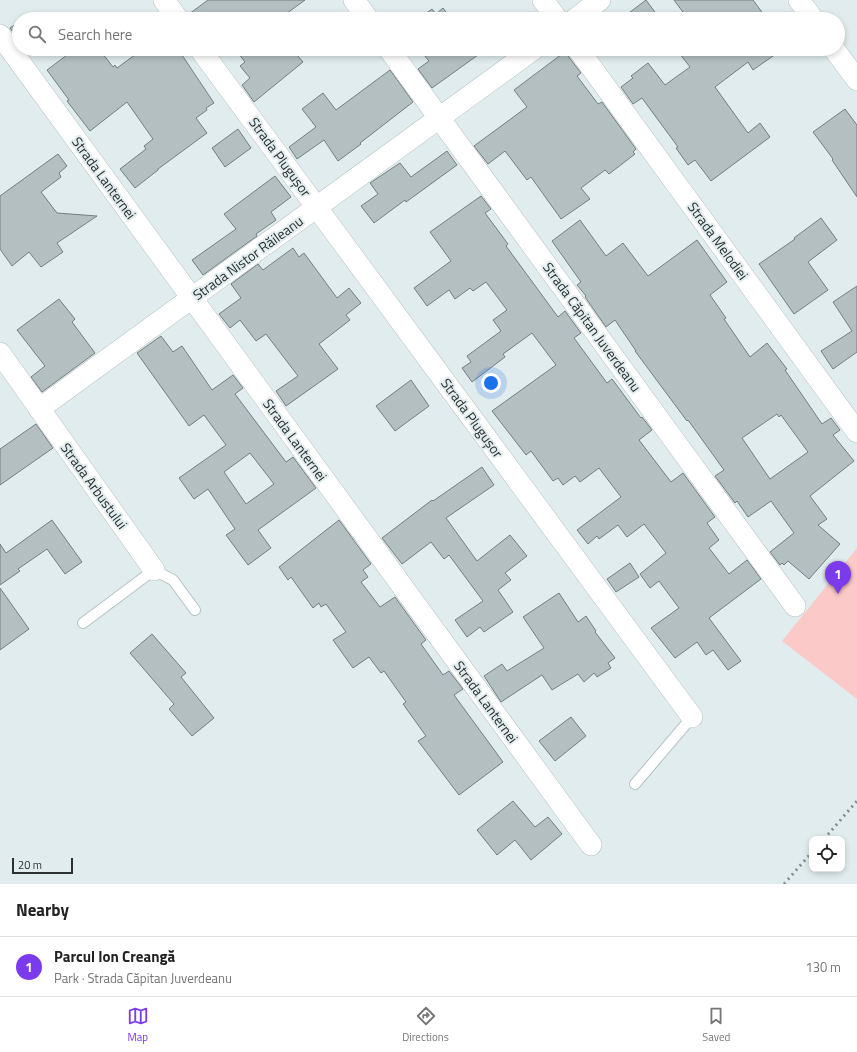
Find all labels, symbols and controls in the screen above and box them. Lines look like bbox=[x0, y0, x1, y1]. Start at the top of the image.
search box bbox=[12, 12, 845, 56]
icon: search bbox=[26, 23, 48, 45]
text: Search here bbox=[58, 23, 132, 46]
street label: Strada Plugușor bbox=[244, 112, 317, 201]
street label: Strada Lanternei bbox=[67, 132, 142, 223]
street label: Strada Melodiei bbox=[683, 197, 754, 284]
street label: Strada Nistor Răileanu bbox=[188, 210, 307, 305]
street label: Strada Căpitan Juverdeanu bbox=[538, 258, 647, 396]
street label: Strada Plugușor bbox=[436, 373, 509, 462]
your location bbox=[481, 373, 501, 393]
street label: Strada Lanternei bbox=[258, 394, 333, 485]
street label: Strada Arbustului bbox=[56, 438, 133, 533]
pin: 1 bbox=[825, 561, 851, 594]
street label: Strada Lanternei bbox=[449, 656, 524, 747]
map controls bbox=[809, 836, 845, 872]
button: locate bbox=[809, 836, 845, 872]
scale bar bbox=[12, 856, 73, 875]
text: 20 m bbox=[18, 857, 42, 873]
text: Nearby bbox=[16, 897, 69, 923]
text: Parcul Ion Creangă bbox=[54, 945, 175, 968]
text: 1 bbox=[25, 957, 33, 977]
text: 130 m bbox=[805, 957, 841, 977]
text: Park · Strada Căpitan Juverdeanu bbox=[54, 968, 232, 988]
tab: Map bbox=[127, 1005, 149, 1045]
tab: Directions bbox=[402, 1005, 449, 1045]
tab: Saved bbox=[702, 1005, 730, 1045]

